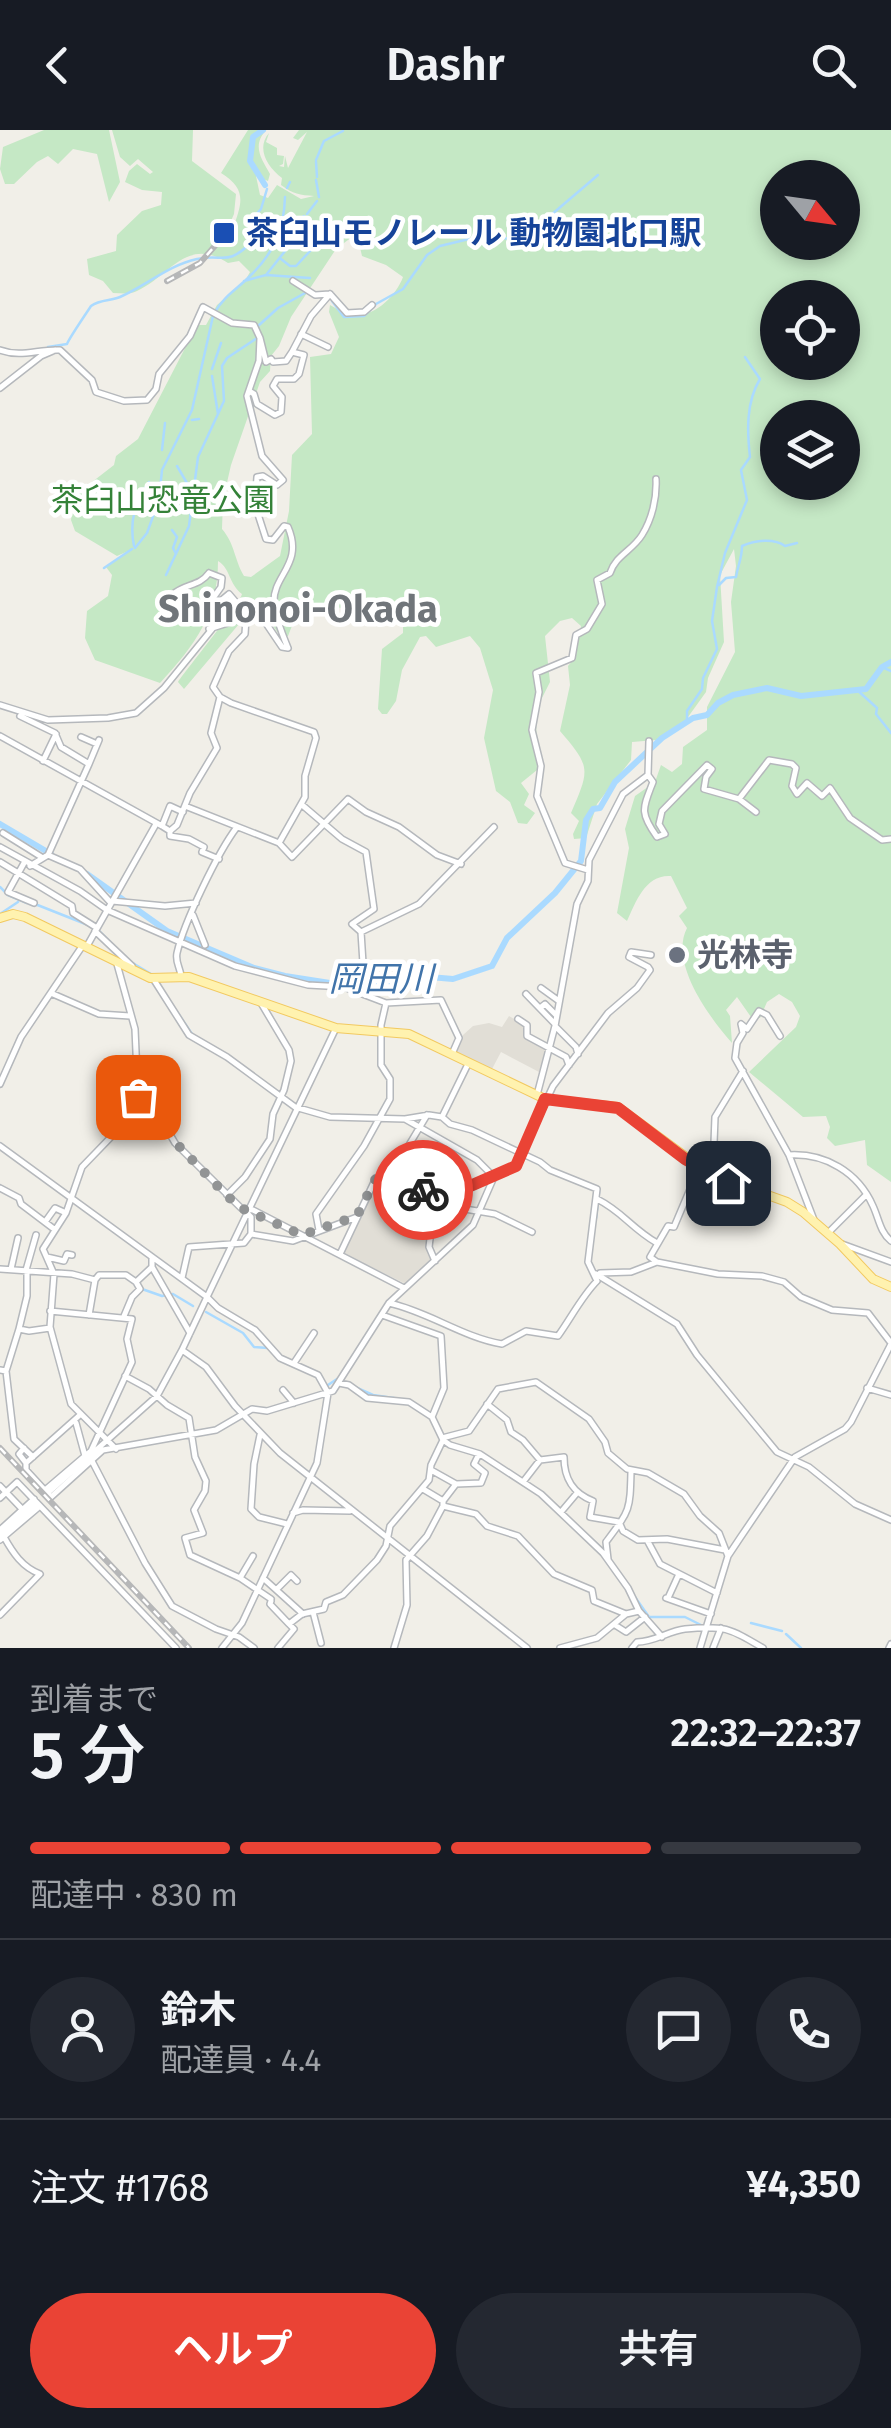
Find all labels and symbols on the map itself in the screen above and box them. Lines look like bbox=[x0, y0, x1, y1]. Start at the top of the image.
north arrow bbox=[760, 160, 860, 260]
place label: 茶臼山モノレール 動物園北口駅 bbox=[246, 214, 702, 252]
marker: 茶臼山モノレール 動物園北口駅 bbox=[211, 220, 237, 246]
park label: 茶臼山恐竜公園 bbox=[51, 481, 275, 519]
district label: Shinonoi-Okada bbox=[158, 586, 438, 632]
place label: 光林寺 bbox=[697, 936, 793, 974]
marker: 光林寺 bbox=[666, 944, 688, 966]
water label: 岡田川 bbox=[328, 958, 437, 1000]
pin bbox=[96, 1055, 181, 1140]
courier bbox=[373, 1140, 473, 1240]
pin bbox=[686, 1141, 771, 1226]

